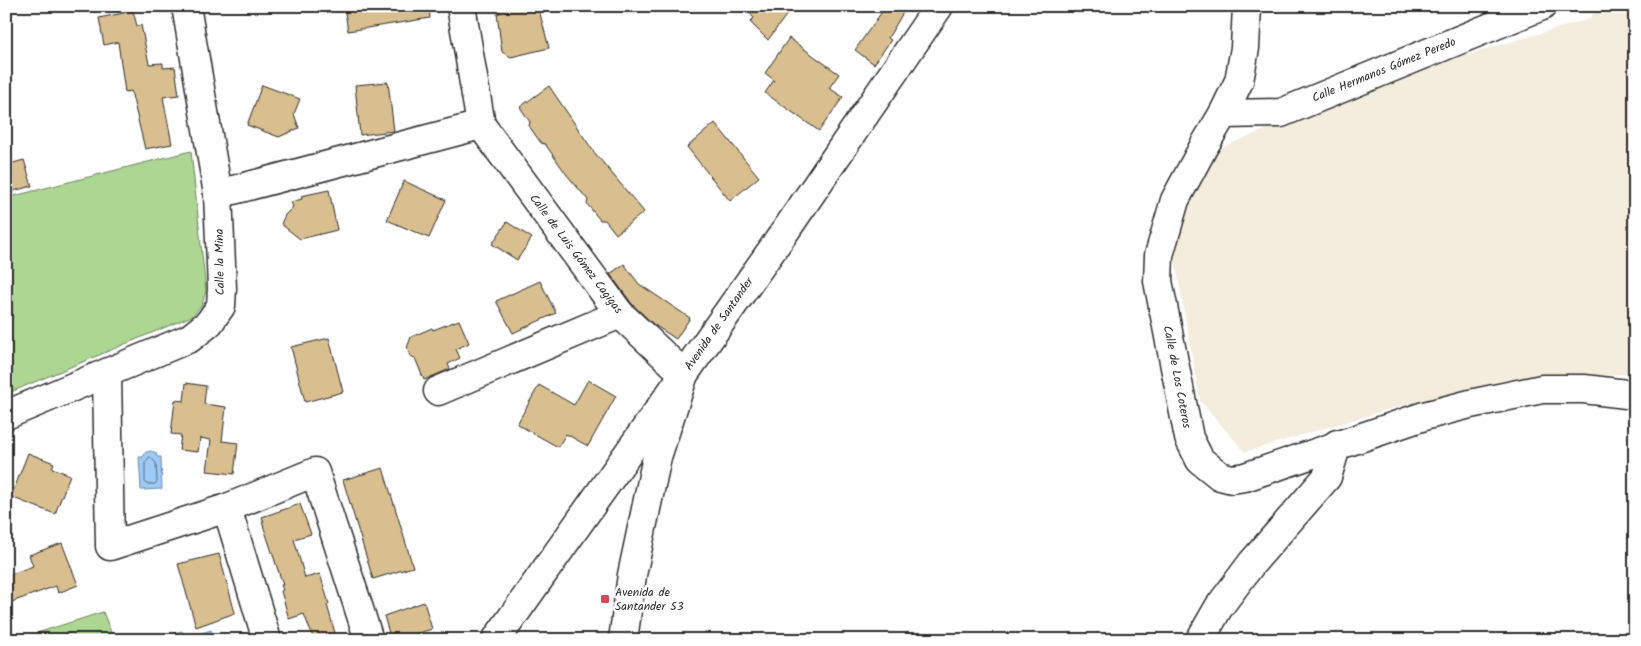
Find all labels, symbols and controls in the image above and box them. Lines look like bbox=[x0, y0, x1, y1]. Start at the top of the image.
street label: Calle Hermanos Gómez Peredo bbox=[1309, 32, 1459, 108]
street label: Calle de Luis Gómez Cagigas bbox=[525, 190, 627, 318]
street label: Calle la Mina bbox=[210, 228, 230, 295]
street label: Avenida de Santander bbox=[680, 273, 759, 375]
street label: Calle de Los Coteros bbox=[1158, 324, 1196, 430]
place label: Avenida de Santander 53 bbox=[615, 583, 684, 616]
marker: Avenida de Santander 53 bbox=[599, 593, 611, 605]

